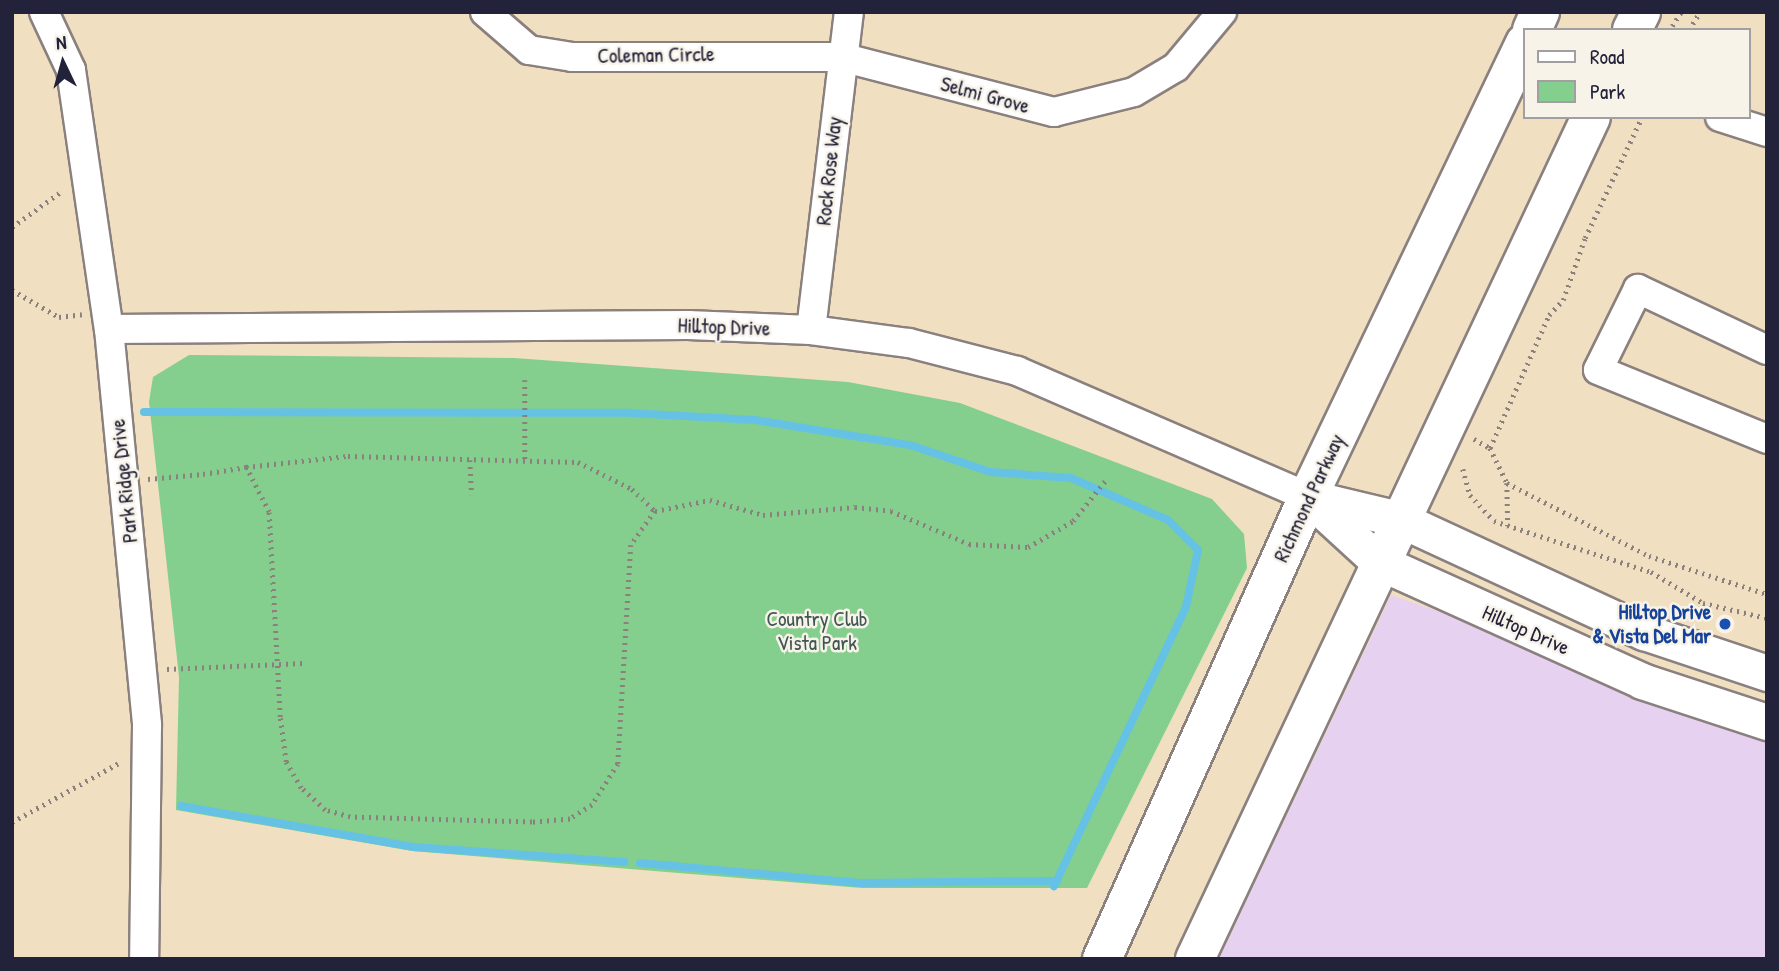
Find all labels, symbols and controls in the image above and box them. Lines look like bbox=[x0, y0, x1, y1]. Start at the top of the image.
north arrow bbox=[28, 28, 98, 98]
legend bbox=[1524, 28, 1751, 119]
text: N bbox=[55, 29, 67, 55]
street label: Coleman Circle bbox=[597, 41, 715, 69]
text: Road bbox=[1590, 42, 1624, 71]
street label: Selmi Grove bbox=[938, 71, 1032, 119]
text: Park bbox=[1590, 77, 1625, 106]
street label: Rock Rose Way bbox=[811, 115, 847, 227]
street label: Hilltop Drive bbox=[677, 313, 771, 341]
street label: Park Ridge Drive bbox=[105, 418, 143, 544]
street label: Richmond Parkway bbox=[1268, 430, 1350, 566]
place label: Hilltop Drive & Vista Del Mar bbox=[1593, 599, 1711, 649]
street label: Hilltop Drive bbox=[1479, 600, 1573, 660]
park label: Country Club Vista Park bbox=[766, 606, 868, 656]
marker: Hilltop Drive & Vista Del Mar bbox=[1717, 616, 1733, 632]

